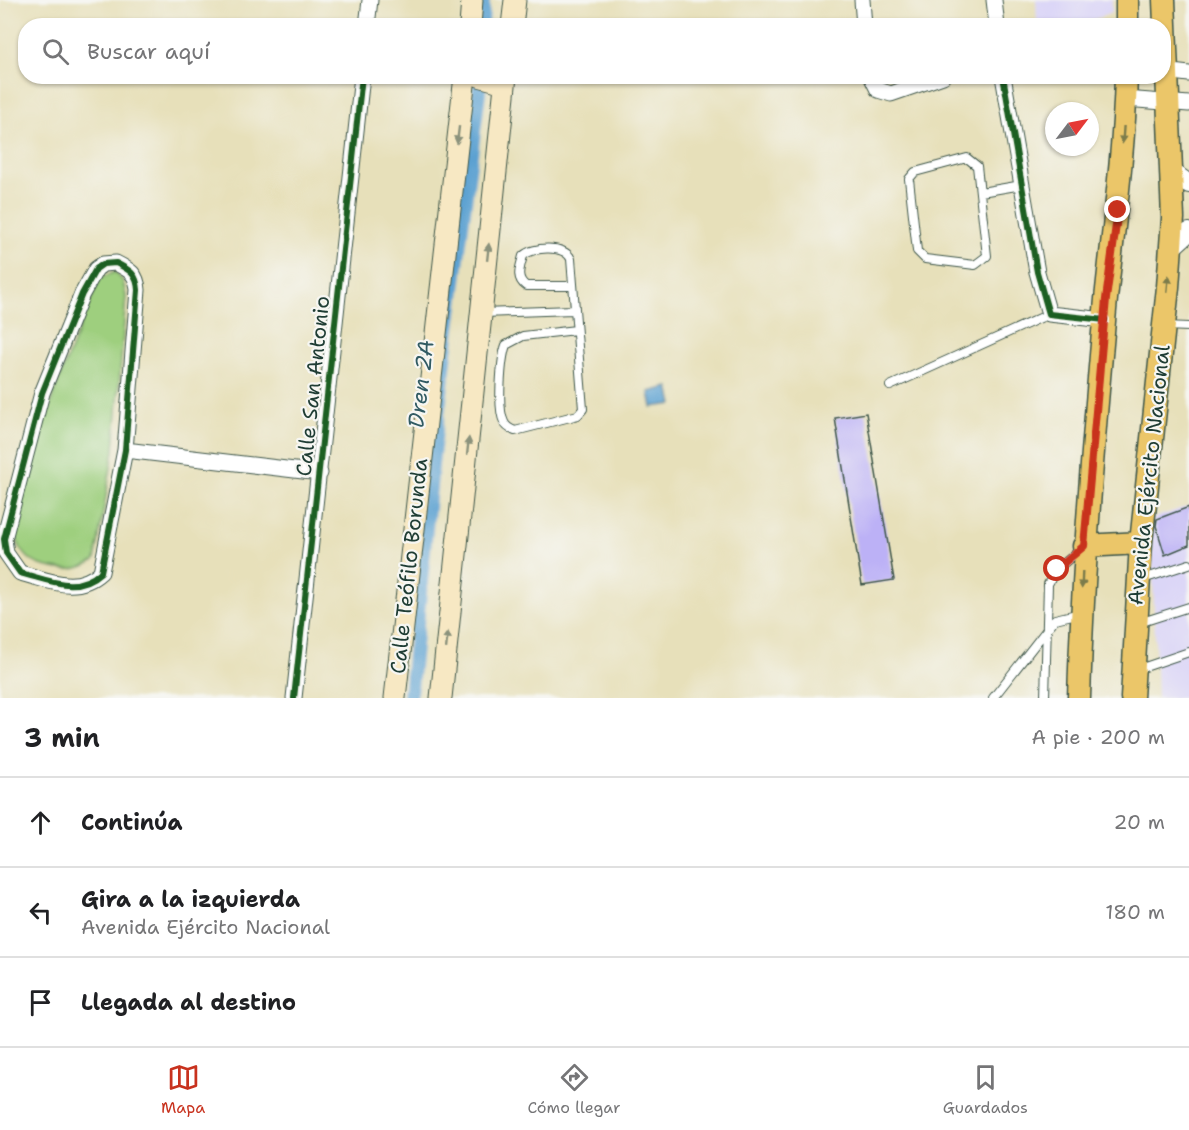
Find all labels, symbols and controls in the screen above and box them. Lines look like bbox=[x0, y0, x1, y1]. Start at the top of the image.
search box bbox=[18, 18, 1171, 84]
icon: search bbox=[39, 35, 72, 68]
text: Buscar aquí bbox=[87, 37, 210, 66]
north arrow bbox=[1045, 102, 1099, 156]
one-way arrow bbox=[453, 125, 462, 144]
one-way arrow bbox=[1118, 125, 1127, 144]
route end bbox=[1104, 196, 1130, 222]
one-way arrow bbox=[483, 242, 493, 261]
one-way arrow bbox=[1163, 275, 1173, 294]
street label: Calle San Antonio bbox=[290, 294, 336, 478]
water label: Dren 2A bbox=[401, 338, 441, 429]
street label: Avenida Ejército Nacional bbox=[1121, 343, 1177, 607]
one-way arrow bbox=[463, 436, 473, 455]
street label: Calle Teófilo Borunda bbox=[384, 457, 434, 675]
route start bbox=[1043, 555, 1069, 581]
one-way arrow bbox=[1078, 570, 1087, 589]
one-way arrow bbox=[442, 630, 452, 649]
text: 3 min bbox=[24, 720, 100, 755]
text: A pie · 200 m bbox=[1031, 724, 1165, 750]
icon: ahead bbox=[24, 806, 57, 839]
text: Continúa bbox=[81, 808, 183, 837]
text: 20 m bbox=[1114, 809, 1165, 835]
text: Gira a la izquierda bbox=[81, 885, 300, 914]
icon: left bbox=[24, 896, 57, 929]
text: 180 m bbox=[1105, 899, 1165, 925]
text: Avenida Ejército Nacional bbox=[81, 914, 330, 940]
icon: arrive bbox=[24, 986, 57, 1019]
text: Llegada al destino bbox=[81, 988, 296, 1017]
tab: Mapa bbox=[161, 1061, 205, 1118]
tab: Cómo llegar bbox=[527, 1061, 621, 1118]
tab: Guardados bbox=[943, 1061, 1028, 1118]

